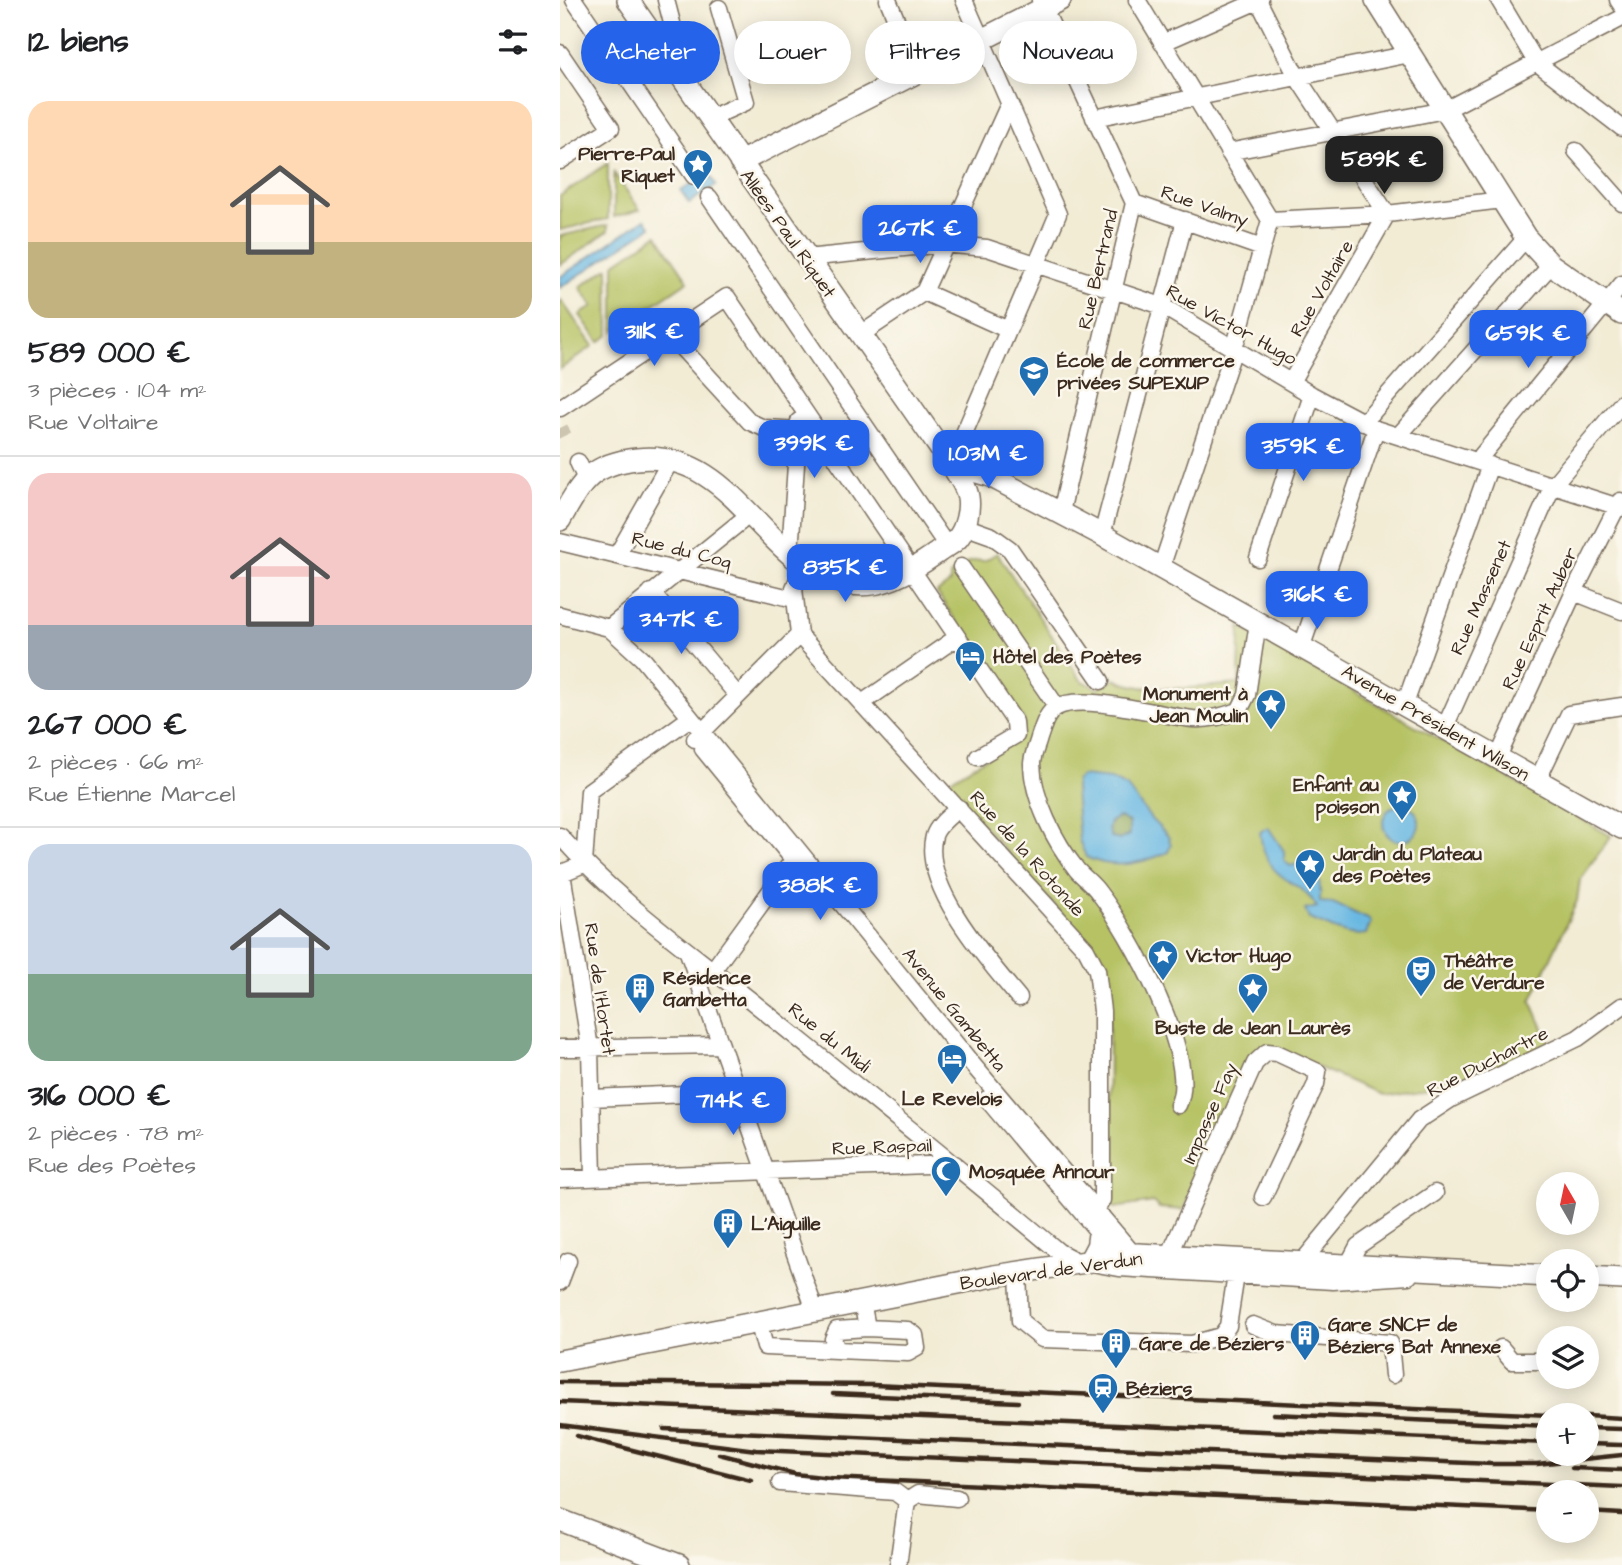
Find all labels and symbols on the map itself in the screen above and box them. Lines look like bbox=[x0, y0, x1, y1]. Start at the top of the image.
pin: 589K € bbox=[1327, 136, 1441, 196]
place label: Pierre-Paul Riquet bbox=[578, 141, 675, 190]
place icon: Pierre-Paul Riquet bbox=[681, 147, 715, 191]
street label: Allées Paul Riquet bbox=[733, 164, 843, 304]
street label: Rue Valmy bbox=[1157, 179, 1252, 235]
pin: 267K € bbox=[863, 205, 977, 265]
street label: Rue Bertrand bbox=[1072, 206, 1125, 332]
street label: Rue Voltaire bbox=[1284, 235, 1361, 342]
street label: Rue Victor Hugo bbox=[1160, 278, 1302, 374]
pin: 311K € bbox=[597, 308, 711, 368]
pin: 659K € bbox=[1471, 310, 1585, 370]
place label: École de commerce privées SUPEXUP bbox=[1057, 348, 1236, 397]
school or university icon: École de commerce privées SUPEXUP bbox=[1017, 354, 1051, 398]
pin: 399K € bbox=[757, 420, 871, 480]
pin: 359K € bbox=[1246, 424, 1360, 483]
pin: 1.03M € bbox=[923, 430, 1053, 490]
street label: Rue du Coq bbox=[629, 525, 735, 576]
street label: Rue Massenet bbox=[1444, 536, 1519, 659]
street label: Rue Esprit Auber bbox=[1496, 543, 1585, 694]
pin: 835K € bbox=[788, 544, 902, 604]
pin: 316K € bbox=[1260, 572, 1374, 631]
pin: 347K € bbox=[624, 596, 738, 656]
hotel icon: Hôtel des Poètes bbox=[953, 639, 987, 683]
place label: Hôtel des Poètes bbox=[993, 644, 1142, 671]
street label: Avenue Président Wilson bbox=[1336, 658, 1534, 788]
place label: Monument à Jean Moulin bbox=[1143, 681, 1248, 730]
place icon: Monument à Jean Moulin bbox=[1254, 687, 1288, 731]
place label: Enfant au poisson bbox=[1293, 772, 1379, 821]
place icon: Enfant au poisson bbox=[1385, 778, 1419, 822]
street label: Rue de la Rotonde bbox=[963, 785, 1091, 923]
place label: Jardin du Plateau des Poètes bbox=[1332, 841, 1482, 890]
place icon: Jardin du Plateau des Poètes bbox=[1293, 847, 1327, 891]
pin: 388K € bbox=[763, 862, 877, 922]
street label: Rue de l'Hortet bbox=[577, 921, 622, 1057]
place icon: Victor Hugo bbox=[1146, 938, 1180, 982]
street label: Avenue Gambetta bbox=[895, 942, 1013, 1078]
place label: Victor Hugo bbox=[1185, 943, 1291, 971]
place label: Théâtre de Verdure bbox=[1443, 948, 1545, 997]
theatre icon: Théâtre de Verdure bbox=[1404, 954, 1438, 998]
place label: Résidence Gambetta bbox=[663, 965, 752, 1014]
building icon: Résidence Gambetta bbox=[623, 971, 657, 1015]
place icon: Buste de Jean Laurès bbox=[1236, 971, 1270, 1015]
street label: Rue du Midi bbox=[782, 996, 876, 1080]
place label: Buste de Jean Laurès bbox=[1155, 1015, 1351, 1042]
street label: Rue Duchartre bbox=[1422, 1020, 1553, 1105]
hotel icon: Le Revelois bbox=[935, 1042, 969, 1086]
street label: Impasse Fay bbox=[1176, 1058, 1246, 1169]
pin: 714K € bbox=[676, 1078, 790, 1137]
place label: Le Revelois bbox=[901, 1086, 1003, 1113]
street label: Rue Raspail bbox=[832, 1132, 932, 1163]
mosque icon: Mosquée Annour bbox=[929, 1154, 963, 1198]
place label: Mosquée Annour bbox=[969, 1159, 1115, 1186]
north arrow bbox=[1536, 1172, 1600, 1236]
building icon: L'Aiguille bbox=[711, 1206, 745, 1250]
place label: L'Aiguille bbox=[751, 1211, 822, 1239]
street label: Boulevard de Verdun bbox=[958, 1245, 1144, 1298]
place label: Gare SNCF de Béziers Bat Annexe bbox=[1328, 1312, 1502, 1361]
building icon: Gare SNCF de Béziers Bat Annexe bbox=[1288, 1318, 1322, 1362]
building icon: Gare de Béziers bbox=[1099, 1326, 1133, 1370]
place label: Gare de Béziers bbox=[1139, 1331, 1285, 1358]
station icon: Béziers bbox=[1086, 1371, 1120, 1415]
place label: Béziers bbox=[1126, 1376, 1193, 1403]

